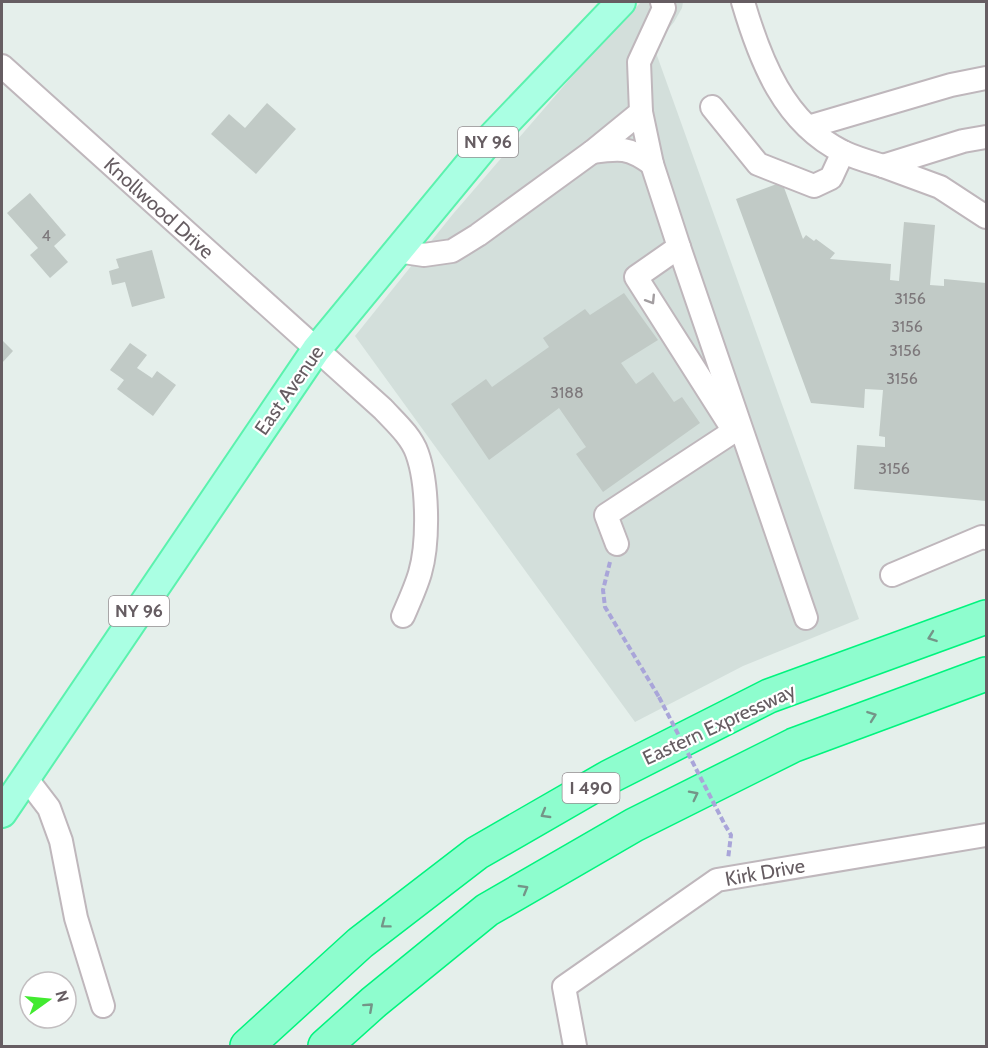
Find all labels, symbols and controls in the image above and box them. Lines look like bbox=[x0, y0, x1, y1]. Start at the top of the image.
road number: NY 96 bbox=[458, 127, 518, 157]
street label: Knollwood Drive bbox=[99, 152, 219, 264]
house number: 4 bbox=[41, 226, 51, 245]
house number: 3156 bbox=[894, 289, 926, 308]
one-way arrow bbox=[644, 294, 656, 304]
house number: 3156 bbox=[891, 317, 923, 336]
street label: East Avenue bbox=[249, 341, 329, 439]
house number: 3156 bbox=[889, 341, 921, 360]
house number: 3156 bbox=[886, 369, 918, 388]
house number: 3188 bbox=[550, 383, 584, 402]
house number: 3156 bbox=[878, 459, 910, 478]
road number: NY 96 bbox=[109, 596, 169, 626]
one-way arrow bbox=[927, 630, 938, 642]
street label: Eastern Expressway bbox=[639, 678, 799, 770]
one-way arrow bbox=[866, 711, 877, 723]
road number: I 490 bbox=[562, 773, 620, 803]
one-way arrow bbox=[688, 790, 699, 802]
one-way arrow bbox=[541, 807, 551, 818]
street label: Kirk Drive bbox=[723, 853, 807, 891]
one-way arrow bbox=[517, 885, 528, 897]
one-way arrow bbox=[380, 917, 391, 928]
north arrow bbox=[18, 970, 78, 1030]
text: N bbox=[51, 988, 73, 1004]
one-way arrow bbox=[362, 1003, 372, 1014]

